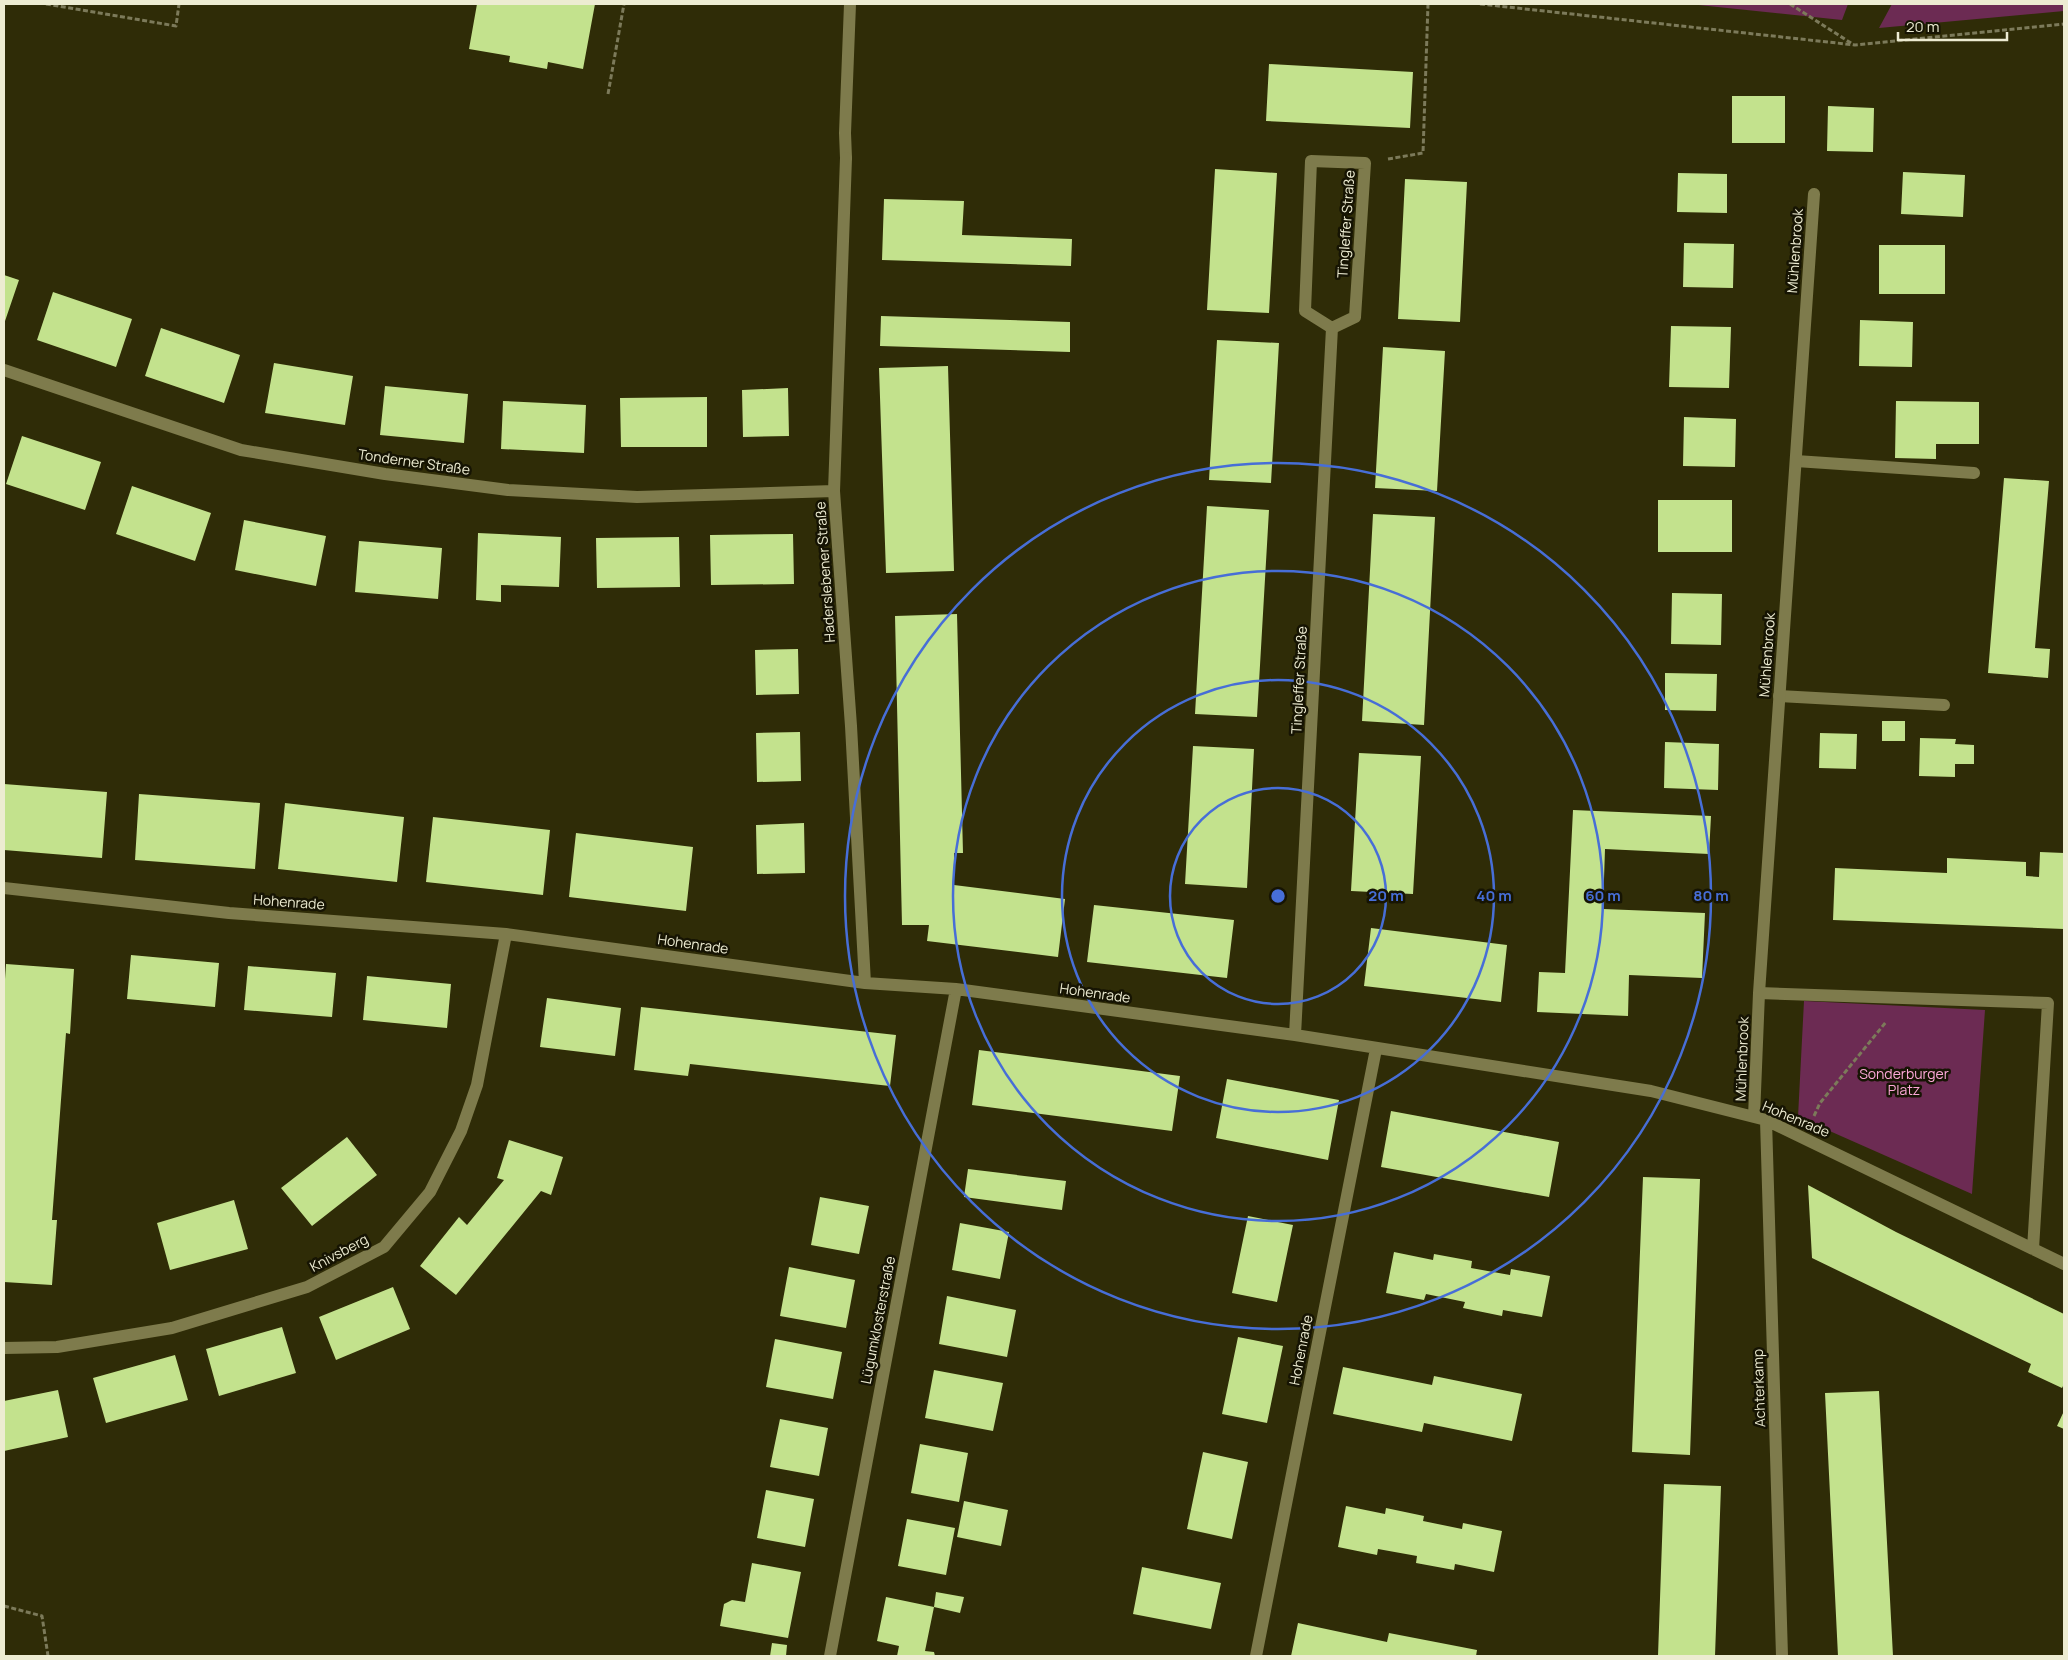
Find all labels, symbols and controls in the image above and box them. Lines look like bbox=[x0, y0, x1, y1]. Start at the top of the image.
scale bar bbox=[1898, 10, 2007, 42]
text: 20 m bbox=[1906, 16, 1939, 37]
street label: Tingleffer Straße bbox=[1332, 169, 1359, 279]
street label: Mühlenbrook bbox=[1782, 207, 1807, 294]
street label: Tonderner Straße bbox=[357, 444, 471, 479]
street label: Haderslebener Straße bbox=[810, 501, 839, 643]
street label: Mühlenbrook bbox=[1754, 611, 1779, 698]
street label: Tingleffer Straße bbox=[1286, 626, 1311, 734]
text: 20 m bbox=[1368, 885, 1404, 906]
text: 40 m bbox=[1476, 885, 1512, 906]
text: 60 m bbox=[1585, 885, 1621, 906]
text: 80 m bbox=[1693, 885, 1729, 906]
centre of rings bbox=[1269, 887, 1287, 905]
street label: Hohenrade bbox=[253, 890, 325, 913]
street label: Hohenrade bbox=[656, 929, 730, 958]
street label: Hohenrade bbox=[1058, 978, 1132, 1007]
street label: Mühlenbrook bbox=[1731, 1015, 1753, 1102]
park label: Sonderburger Platz bbox=[1859, 1064, 1949, 1099]
street label: Hohenrade bbox=[1760, 1096, 1833, 1141]
street label: Knivsberg bbox=[306, 1229, 371, 1276]
street label: Lügumklosterstraße bbox=[856, 1254, 899, 1386]
street label: Hohenrade bbox=[1284, 1313, 1317, 1387]
street label: Achterkamp bbox=[1748, 1349, 1769, 1428]

